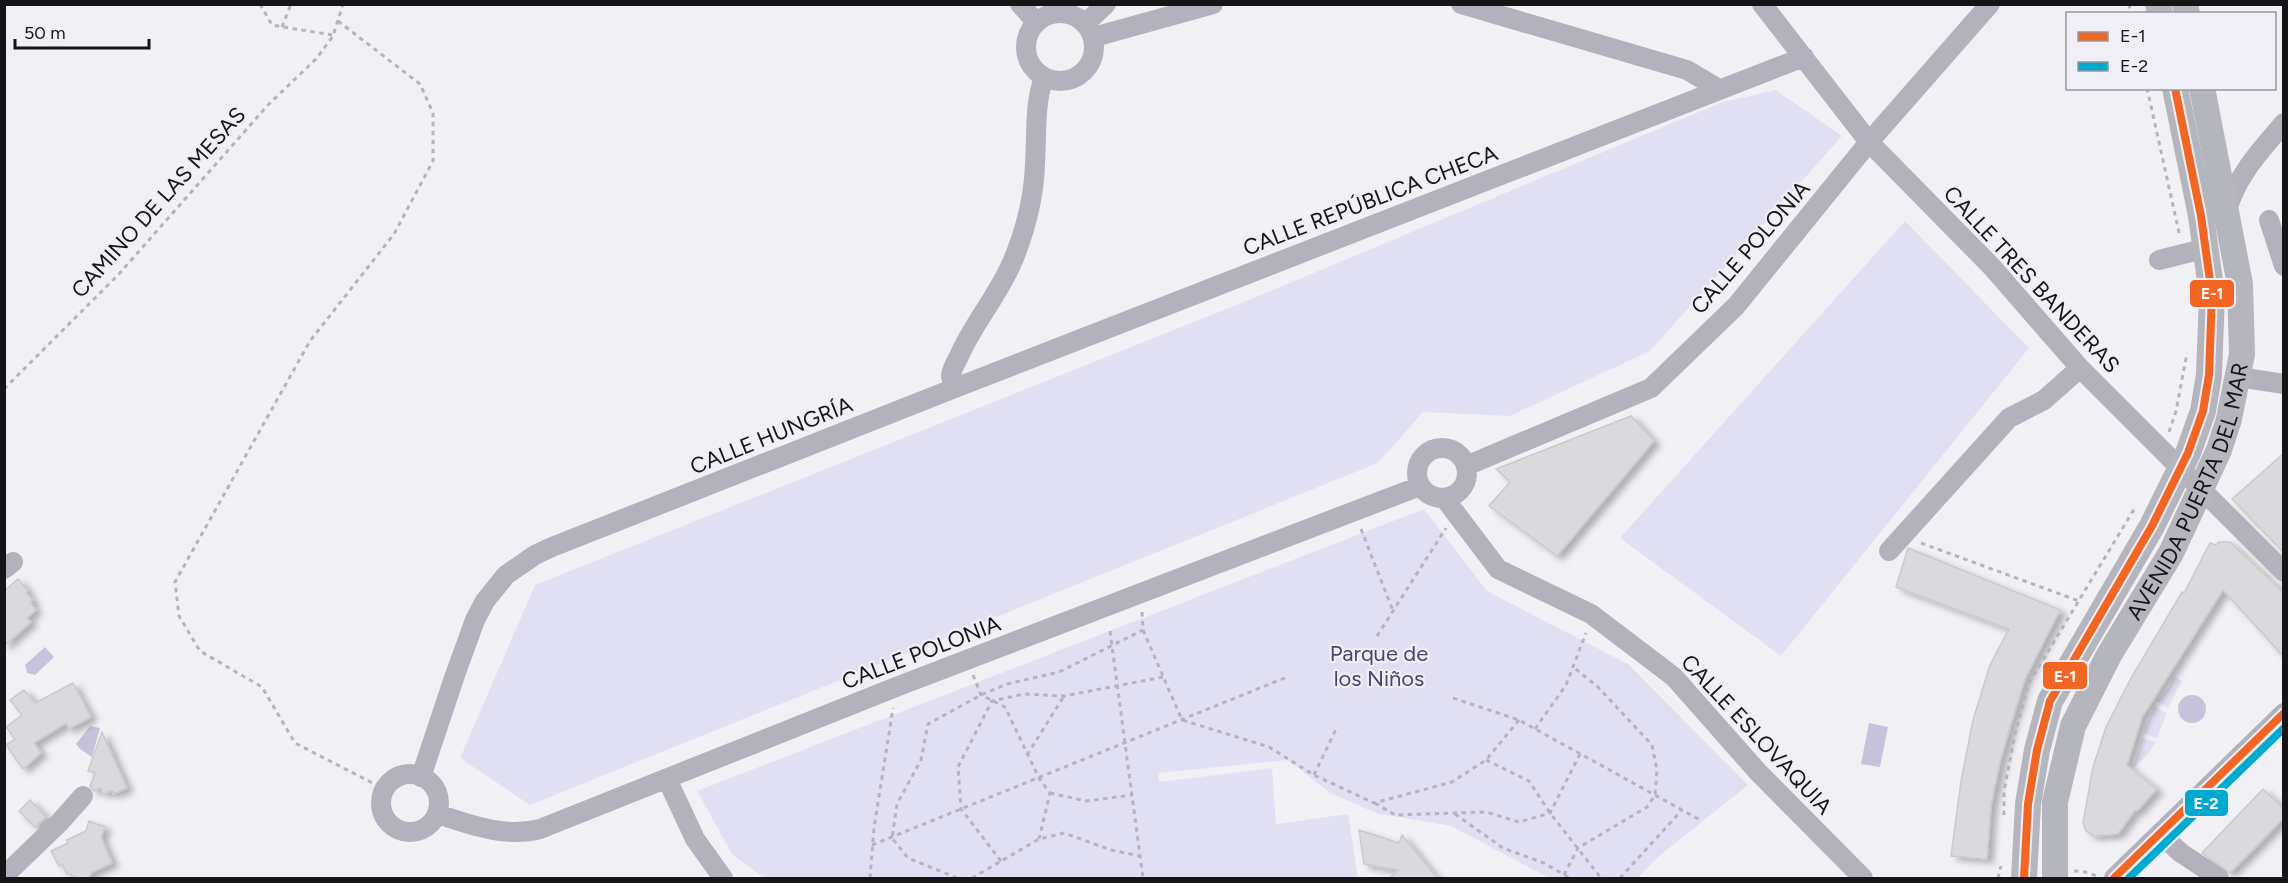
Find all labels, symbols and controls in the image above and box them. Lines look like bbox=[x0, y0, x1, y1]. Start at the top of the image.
scale bar bbox=[15, 12, 148, 50]
legend bbox=[2066, 12, 2276, 90]
text: 50 m bbox=[24, 22, 66, 44]
text: E-1 bbox=[2120, 25, 2146, 47]
text: E-2 bbox=[2120, 55, 2148, 77]
street label: CAMINO DE LAS MESAS bbox=[66, 101, 251, 303]
street label: CALLE REPÚBLICA CHECA bbox=[1239, 139, 1501, 262]
street label: CALLE POLONIA bbox=[1685, 175, 1816, 320]
street label: CALLE TRES BANDERAS bbox=[1938, 180, 2125, 378]
line badge: E-1 bbox=[2189, 279, 2235, 308]
text: E-1 bbox=[2201, 284, 2223, 303]
street label: AVENIDA PUERTA DEL MAR bbox=[2121, 360, 2254, 625]
street label: CALLE HUNGRÍA bbox=[686, 391, 856, 480]
street label: CALLE POLONIA bbox=[838, 610, 1004, 695]
park label: Parque de los Niños bbox=[1330, 640, 1428, 692]
street label: CALLE ESLOVAQUIA bbox=[1675, 649, 1838, 820]
line badge: E-1 bbox=[2042, 661, 2088, 690]
text: E-1 bbox=[2054, 667, 2076, 686]
line badge: E-2 bbox=[2184, 789, 2229, 817]
text: E-2 bbox=[2193, 794, 2219, 813]

